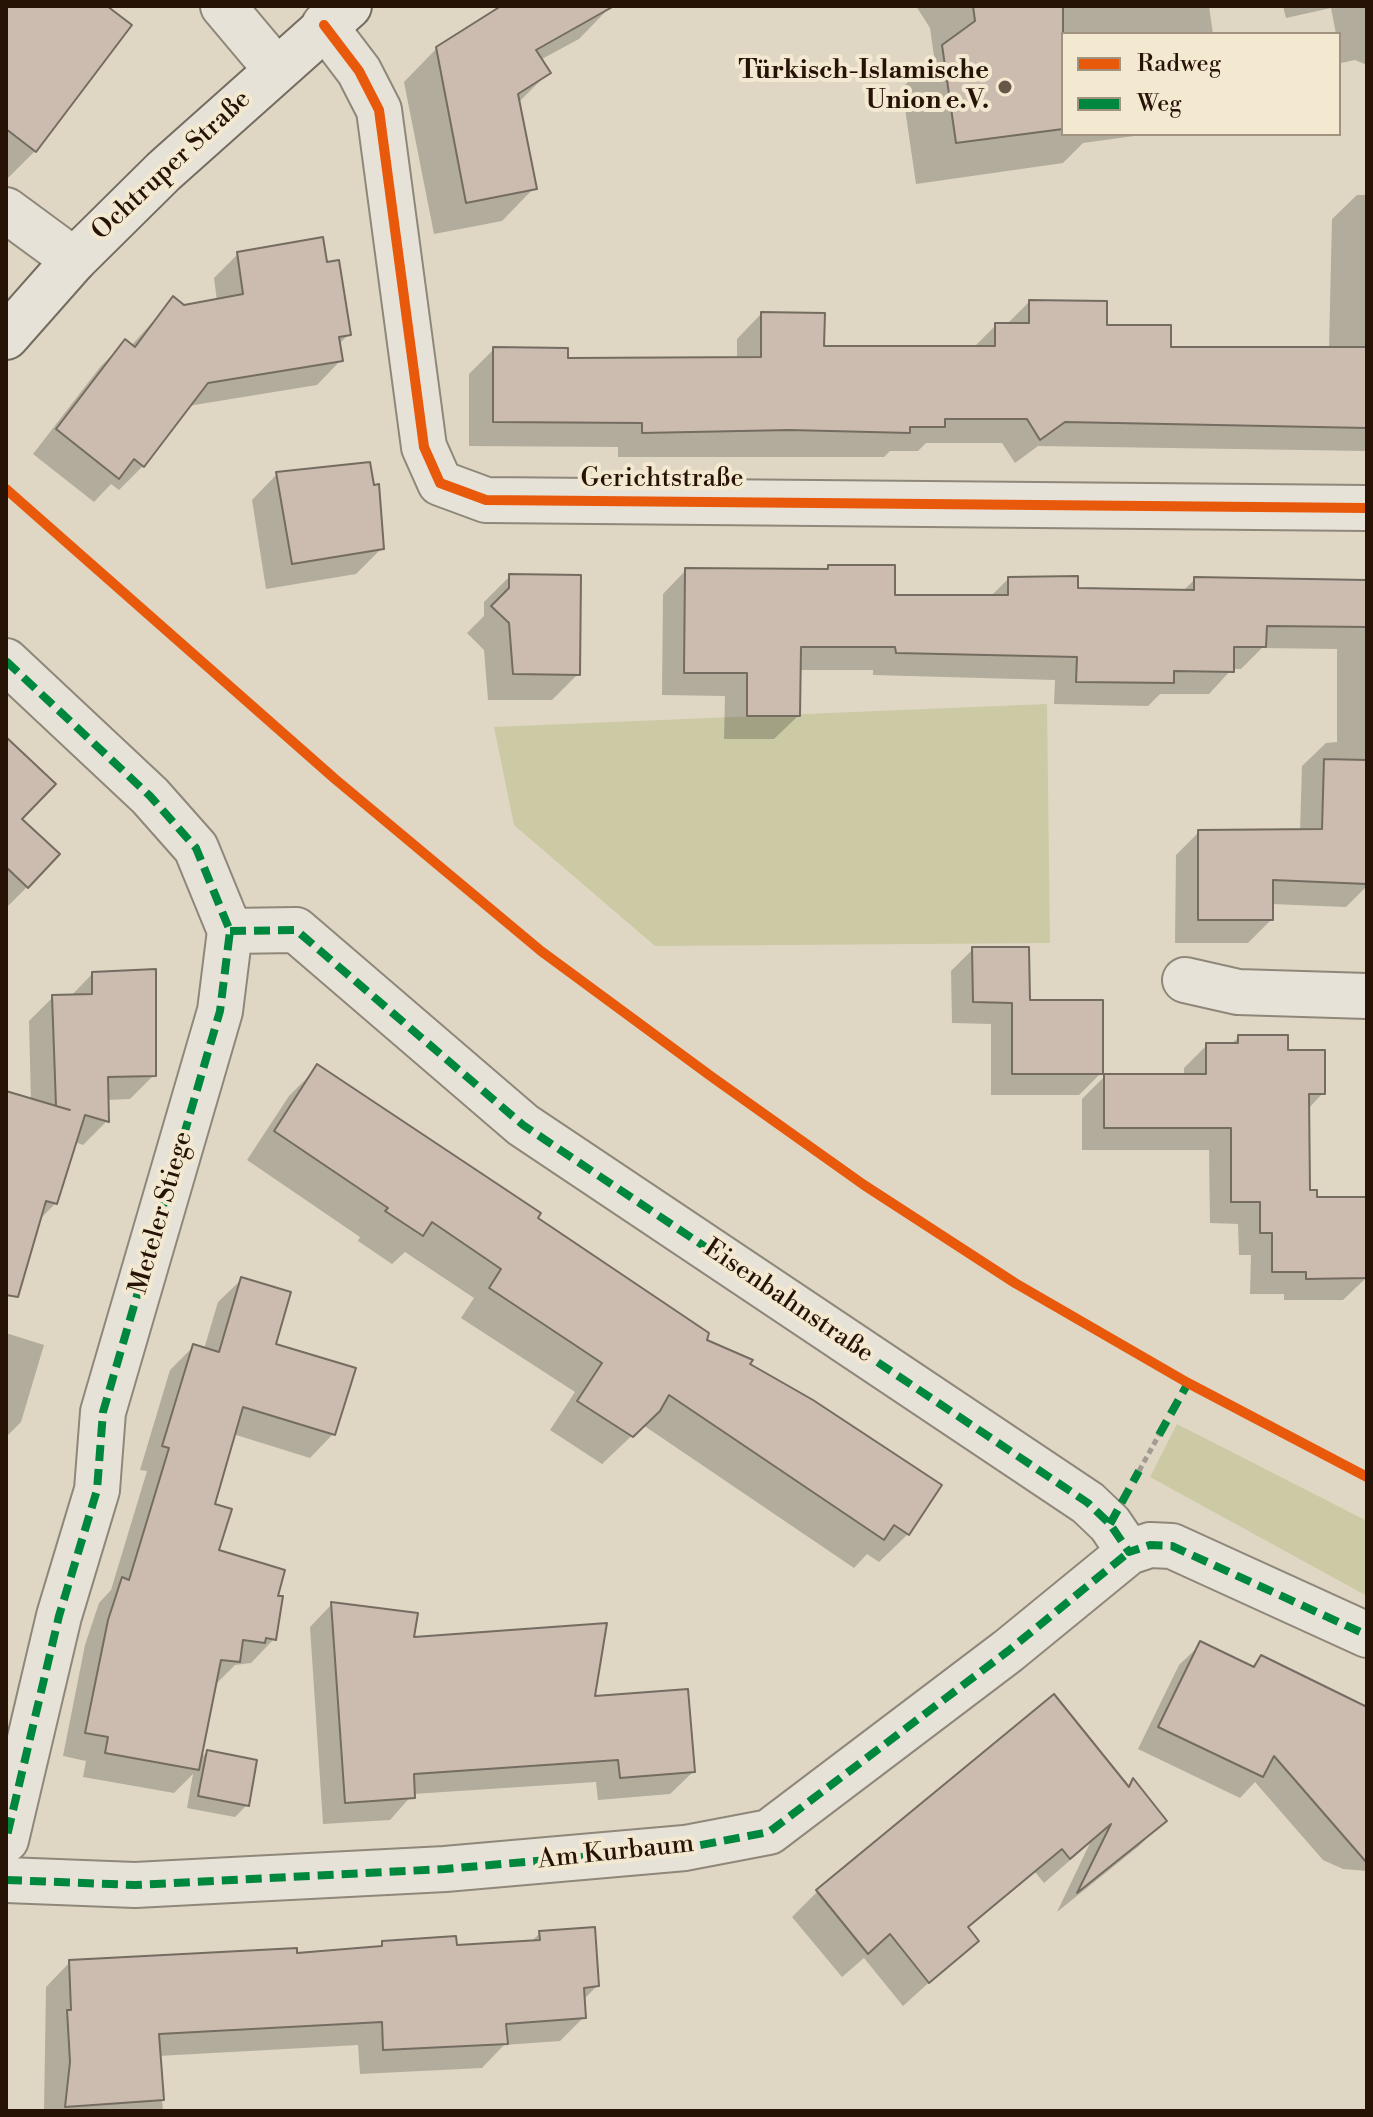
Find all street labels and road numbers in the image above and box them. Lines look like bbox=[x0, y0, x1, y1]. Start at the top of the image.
street label: Ochtruper Straße bbox=[86, 84, 258, 248]
street label: Gerichtstraße bbox=[580, 464, 744, 496]
street label: Meteler Stiege bbox=[124, 1128, 200, 1298]
street label: Eisenbahnstraße bbox=[697, 1234, 879, 1370]
street label: Am Kurbaum bbox=[536, 1829, 696, 1877]

